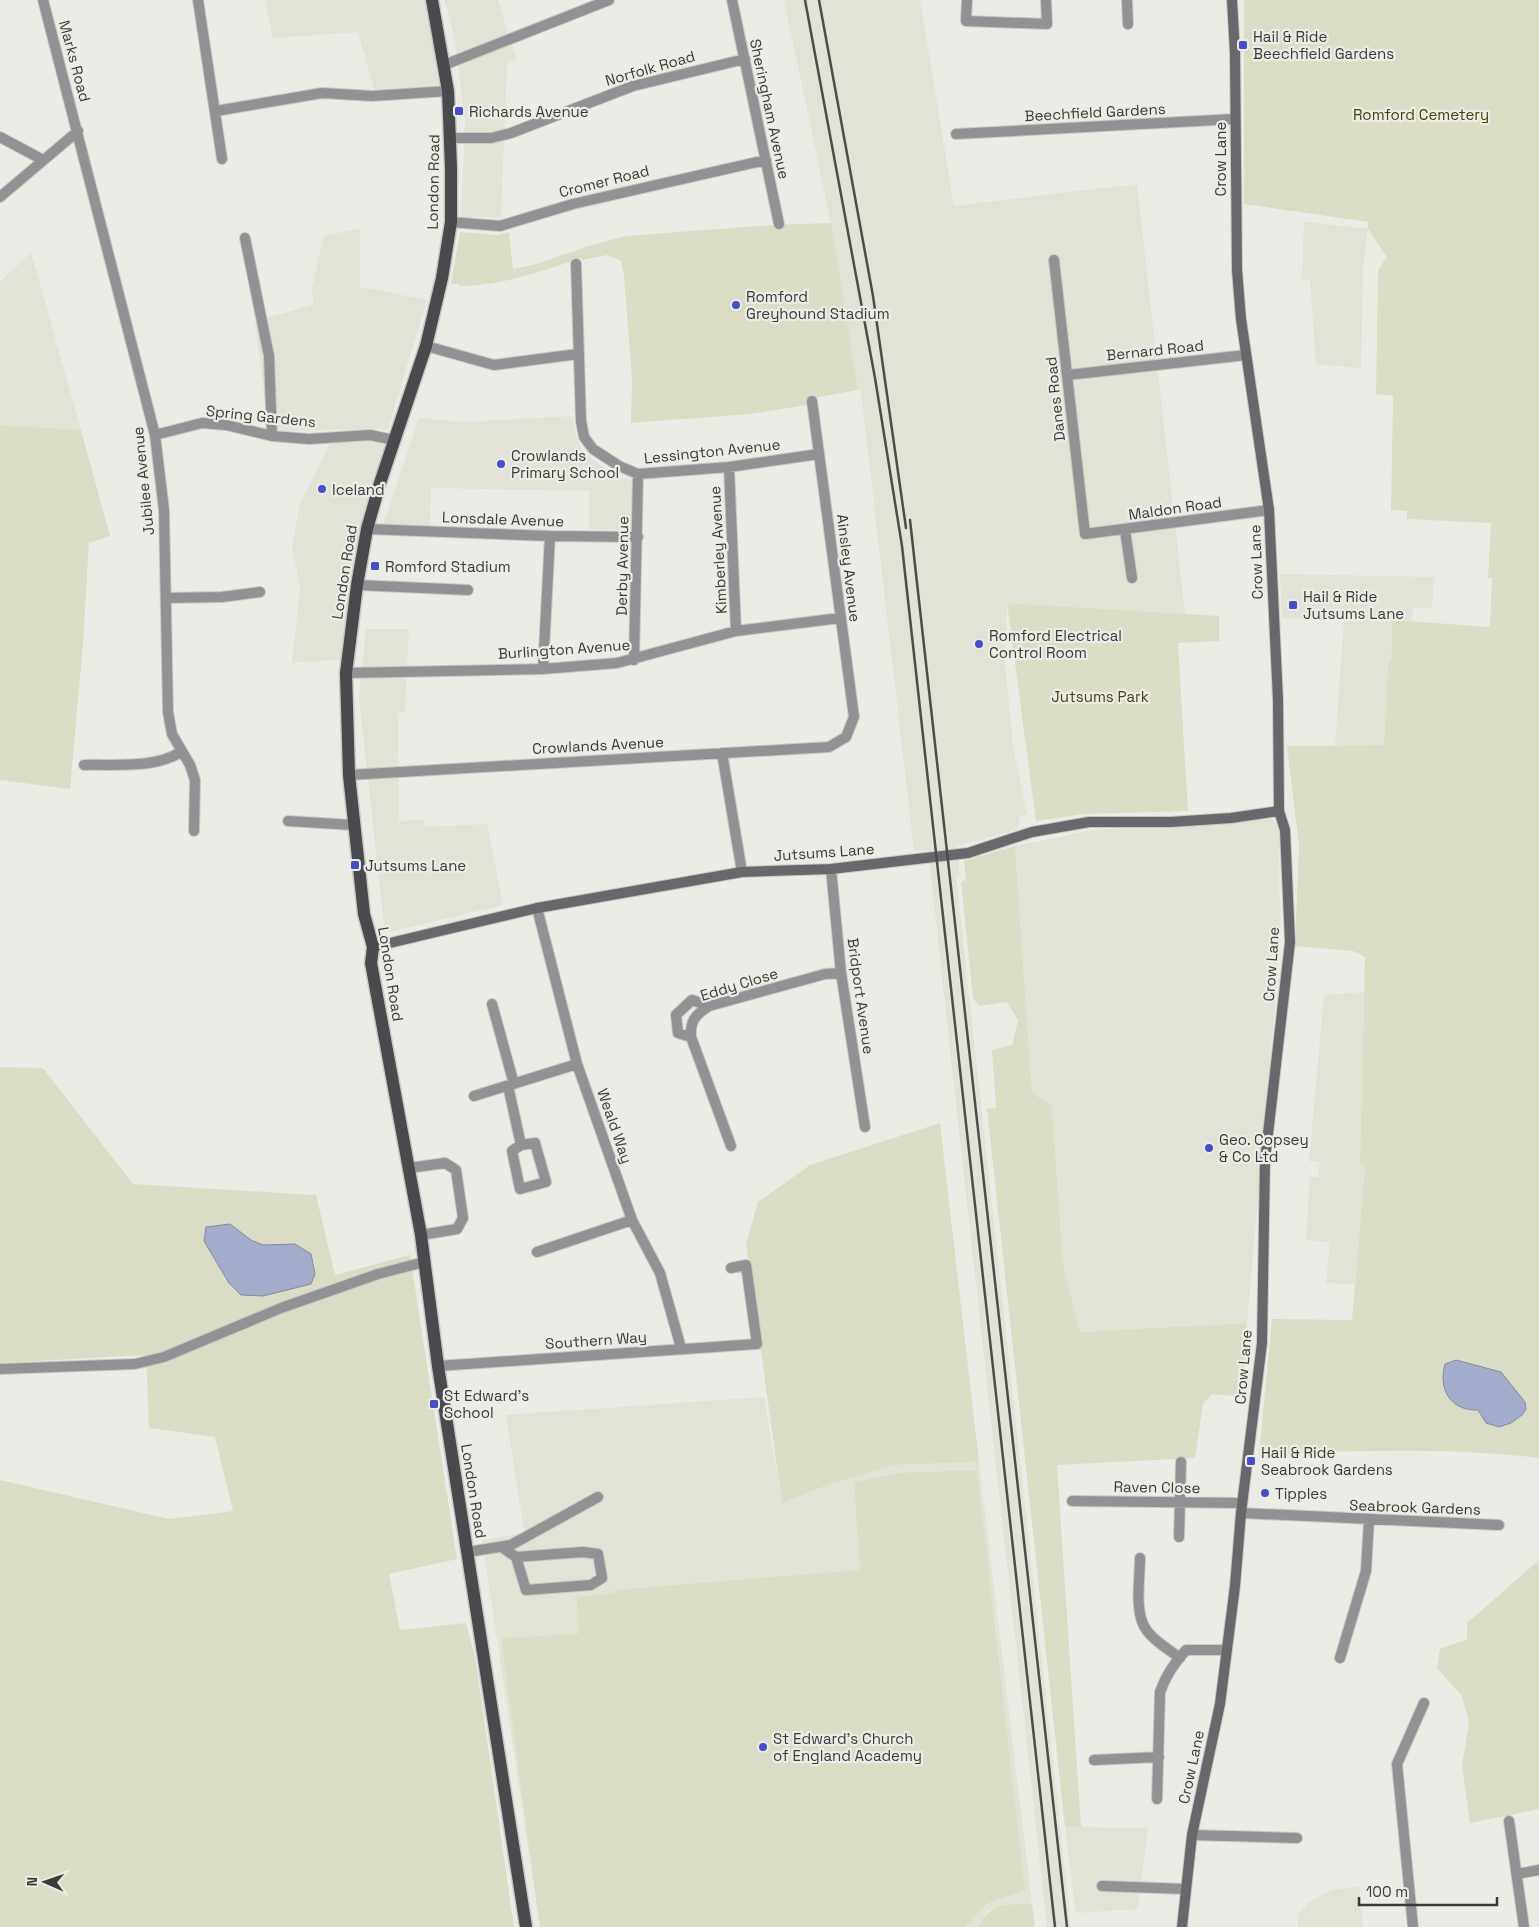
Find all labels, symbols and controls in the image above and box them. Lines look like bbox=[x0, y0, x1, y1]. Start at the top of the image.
street label: Marks Road bbox=[55, 18, 95, 104]
place label: Hail & Ride Beechfield Gardens bbox=[1253, 27, 1394, 63]
street label: Sheringham Avenue bbox=[746, 37, 794, 181]
marker: Hail & Ride Beechfield Gardens bbox=[1237, 39, 1249, 51]
street label: Norfolk Road bbox=[603, 46, 697, 90]
street label: Beechfield Gardens bbox=[1024, 99, 1166, 125]
place label: Richards Avenue bbox=[469, 102, 589, 121]
marker: Richards Avenue bbox=[453, 105, 465, 117]
park label: Romford Cemetery bbox=[1353, 105, 1489, 124]
street label: Crow Lane bbox=[1211, 121, 1230, 196]
street label: London Road bbox=[423, 134, 443, 230]
street label: Cromer Road bbox=[557, 161, 651, 201]
place label: Romford Greyhound Stadium bbox=[746, 287, 890, 323]
marker: Romford Greyhound Stadium bbox=[730, 299, 742, 311]
street label: Bernard Road bbox=[1105, 335, 1205, 365]
street label: Danes Road bbox=[1041, 356, 1069, 442]
street label: Spring Gardens bbox=[205, 401, 317, 431]
street label: Jubilee Avenue bbox=[128, 426, 158, 536]
street label: Lessington Avenue bbox=[643, 434, 781, 468]
place label: Crowlands Primary School bbox=[511, 446, 619, 482]
marker: Crowlands Primary School bbox=[495, 458, 507, 470]
place label: Iceland bbox=[332, 480, 385, 499]
marker: Iceland bbox=[316, 483, 328, 495]
street label: Kimberley Avenue bbox=[705, 485, 731, 615]
street label: Maldon Road bbox=[1127, 492, 1223, 524]
street label: Lonsdale Avenue bbox=[442, 507, 564, 531]
street label: Ainsley Avenue bbox=[833, 513, 865, 623]
street label: Derby Avenue bbox=[612, 516, 632, 616]
street label: London Road bbox=[327, 523, 361, 621]
street label: Crow Lane bbox=[1245, 524, 1267, 600]
place label: Romford Stadium bbox=[385, 557, 511, 576]
marker: Romford Stadium bbox=[369, 560, 381, 572]
place label: Hail & Ride Jutsums Lane bbox=[1303, 587, 1404, 623]
marker: Hail & Ride Jutsums Lane bbox=[1287, 599, 1299, 611]
place label: Romford Electrical Control Room bbox=[989, 626, 1122, 662]
street label: Burlington Avenue bbox=[497, 635, 631, 663]
marker: Romford Electrical Control Room bbox=[973, 638, 985, 650]
park label: Jutsums Park bbox=[1051, 687, 1149, 706]
street label: Crowlands Avenue bbox=[532, 732, 664, 758]
street label: Jutsums Lane bbox=[773, 839, 875, 865]
place label: Jutsums Lane bbox=[365, 856, 466, 875]
marker: Jutsums Lane bbox=[349, 859, 361, 871]
street label: London Road bbox=[374, 925, 408, 1023]
street label: Crow Lane bbox=[1259, 926, 1283, 1002]
street label: Bridport Avenue bbox=[843, 937, 879, 1055]
street label: Eddy Close bbox=[698, 963, 780, 1005]
street label: Weald Way bbox=[593, 1086, 637, 1166]
place label: Geo. Copsey & Co Ltd bbox=[1219, 1130, 1309, 1166]
marker: Geo. Copsey & Co Ltd bbox=[1203, 1142, 1215, 1154]
street label: Southern Way bbox=[545, 1327, 647, 1353]
street label: Crow Lane bbox=[1230, 1329, 1256, 1405]
place label: St Edward's School bbox=[444, 1386, 529, 1422]
marker: St Edward's School bbox=[428, 1398, 440, 1410]
street label: London Road bbox=[457, 1442, 491, 1540]
place label: Hail & Ride Seabrook Gardens bbox=[1261, 1443, 1393, 1479]
marker: Hail & Ride Seabrook Gardens bbox=[1245, 1455, 1257, 1467]
street label: Raven Close bbox=[1113, 1477, 1201, 1497]
place label: Tipples bbox=[1275, 1484, 1327, 1503]
marker: Tipples bbox=[1259, 1487, 1271, 1499]
street label: Seabrook Gardens bbox=[1349, 1495, 1481, 1519]
street label: Crow Lane bbox=[1174, 1728, 1208, 1806]
place label: St Edward's Church of England Academy bbox=[773, 1729, 922, 1765]
marker: St Edward's Church of England Academy bbox=[757, 1741, 769, 1753]
north arrow bbox=[20, 1857, 70, 1907]
scale bar bbox=[1359, 1874, 1496, 1906]
text: N bbox=[23, 1877, 41, 1887]
text: 100 m bbox=[1366, 1882, 1408, 1901]

